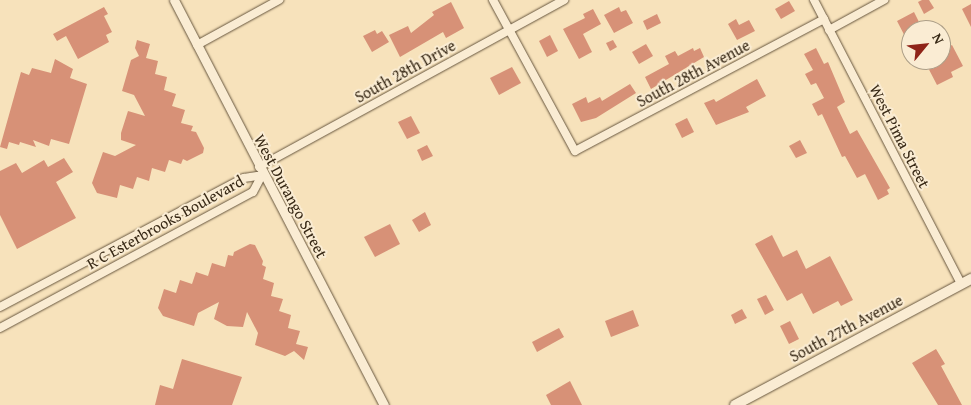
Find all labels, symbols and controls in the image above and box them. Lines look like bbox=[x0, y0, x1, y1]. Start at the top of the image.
north arrow bbox=[901, 20, 951, 70]
text: N bbox=[927, 30, 949, 47]
street label: South 28th Drive bbox=[351, 35, 459, 107]
street label: South 28th Avenue bbox=[633, 35, 753, 111]
street label: West Pima Street bbox=[866, 81, 934, 191]
street label: West Durango Street bbox=[250, 131, 332, 261]
street label: R C Esterbrooks Boulevard bbox=[83, 171, 247, 273]
street label: South 27th Avenue bbox=[786, 290, 906, 366]

